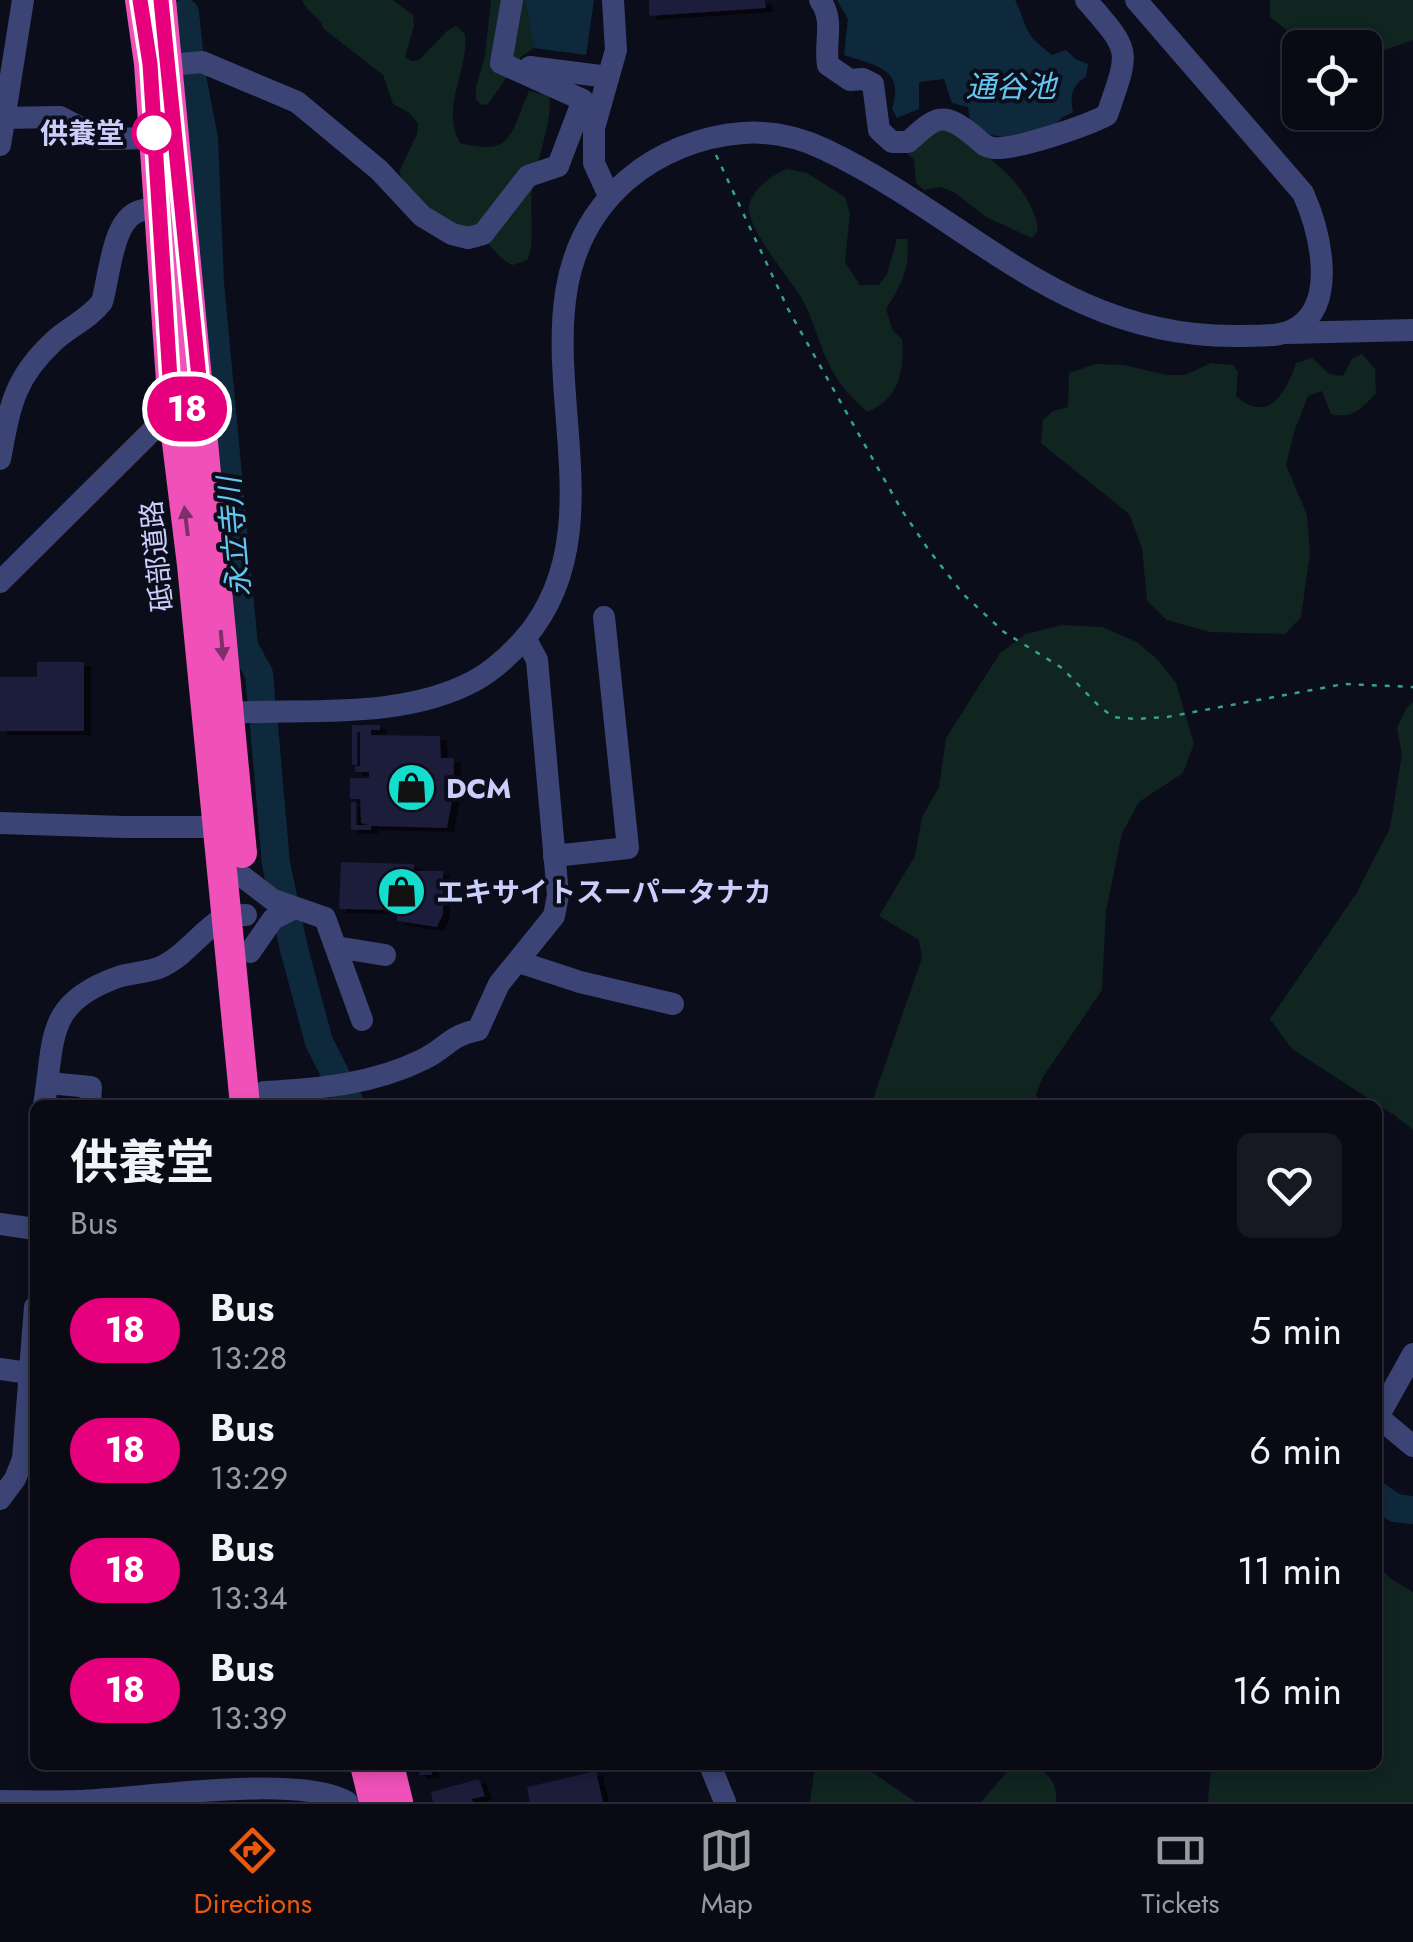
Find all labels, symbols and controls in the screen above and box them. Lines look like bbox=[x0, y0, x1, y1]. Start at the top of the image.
map controls bbox=[1282, 30, 1382, 130]
button: locate bbox=[1282, 30, 1382, 130]
water label: 通谷池 bbox=[966, 65, 1059, 108]
marker: 供養堂 bbox=[133, 112, 175, 154]
place label: 供養堂 bbox=[40, 113, 124, 154]
line badge: 18 bbox=[142, 376, 232, 442]
text: 18 bbox=[167, 384, 207, 434]
water label: 永立寺川 bbox=[207, 472, 261, 599]
street label: 砥部道路 bbox=[131, 498, 183, 614]
one-way arrow bbox=[178, 504, 194, 536]
one-way arrow bbox=[215, 630, 231, 661]
shop icon: DCM bbox=[385, 762, 437, 814]
place label: DCM bbox=[446, 768, 511, 809]
shop icon: エキサイトスーパータナカ bbox=[375, 866, 427, 918]
place label: エキサイトスーパータナカ bbox=[436, 872, 772, 913]
text: 供養堂 bbox=[70, 1128, 214, 1197]
button: heart bbox=[1237, 1133, 1342, 1238]
text: Bus bbox=[70, 1200, 118, 1246]
text: Bus bbox=[210, 1280, 274, 1335]
text: 5 min bbox=[1250, 1303, 1342, 1358]
text: 18 bbox=[105, 1305, 145, 1355]
text: 13:28 bbox=[210, 1335, 287, 1381]
text: Bus bbox=[210, 1400, 274, 1455]
text: 6 min bbox=[1249, 1423, 1342, 1478]
text: 18 bbox=[105, 1425, 145, 1475]
text: 13:29 bbox=[210, 1455, 288, 1501]
text: Bus bbox=[210, 1520, 274, 1575]
text: 11 min bbox=[1237, 1543, 1342, 1598]
text: 18 bbox=[105, 1545, 145, 1595]
text: 13:34 bbox=[210, 1575, 288, 1621]
text: Bus bbox=[210, 1640, 274, 1695]
text: 16 min bbox=[1232, 1663, 1342, 1718]
text: 18 bbox=[105, 1665, 145, 1715]
text: 13:39 bbox=[210, 1695, 287, 1741]
tab: Directions bbox=[194, 1823, 312, 1924]
tab: Map bbox=[699, 1823, 754, 1924]
tab: Tickets bbox=[1141, 1823, 1219, 1924]

